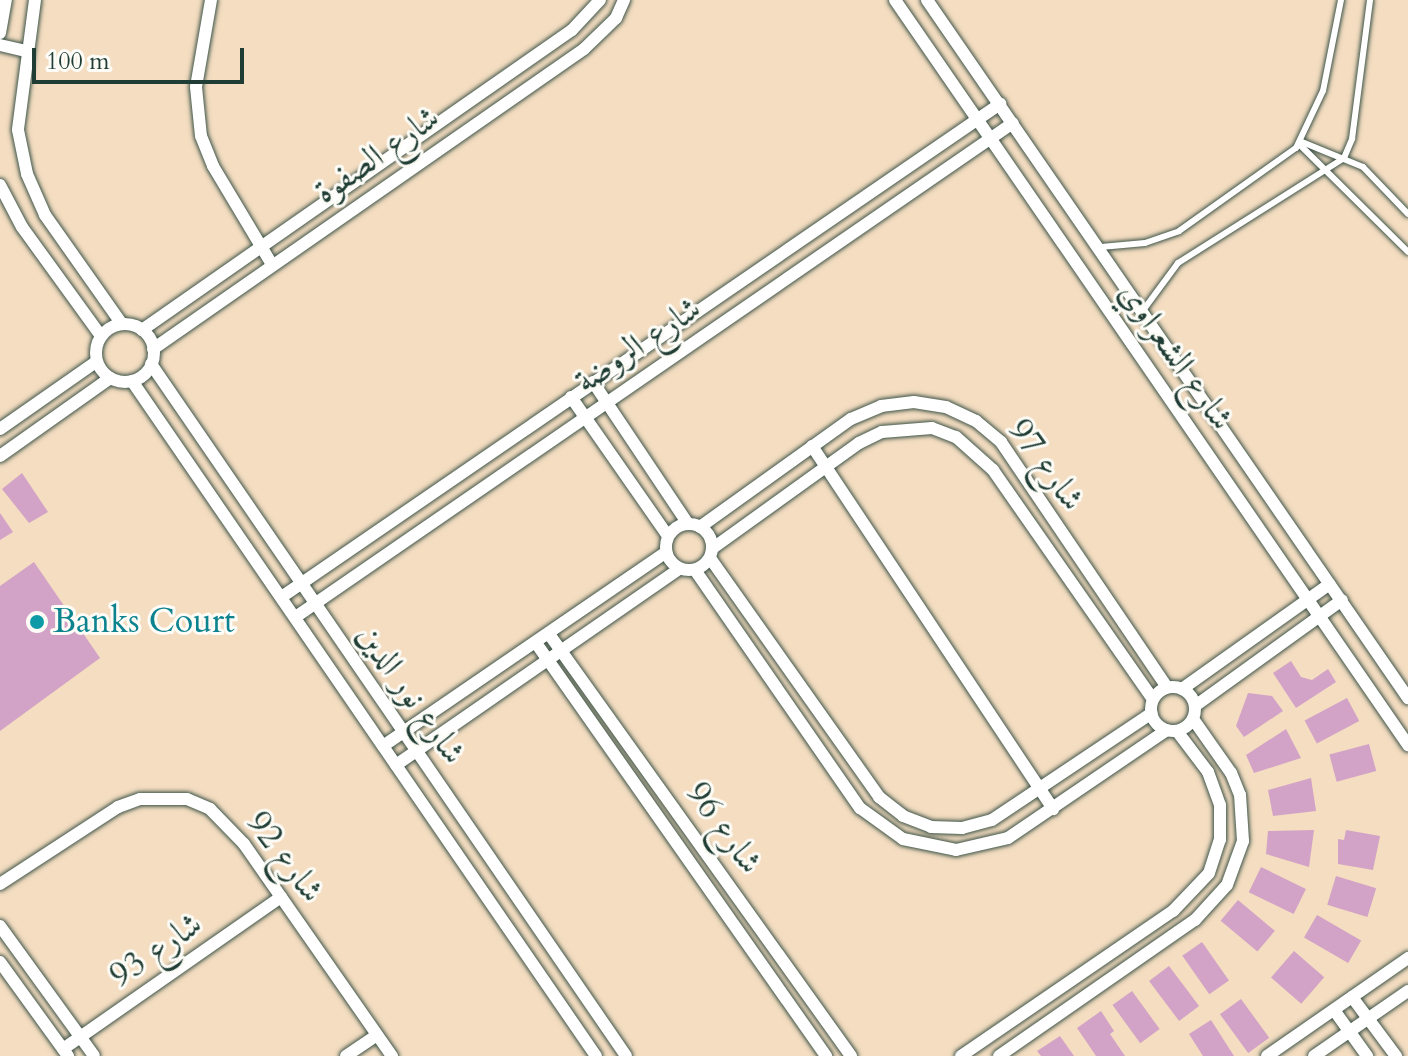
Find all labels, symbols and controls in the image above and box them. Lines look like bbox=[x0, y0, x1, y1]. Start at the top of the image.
scale bar bbox=[36, 32, 248, 82]
text: 100 m bbox=[46, 45, 110, 78]
street label: شارع الصفوة bbox=[307, 97, 447, 213]
street label: شارع الشعراوي bbox=[1110, 274, 1242, 438]
street label: شارع الروضة bbox=[567, 288, 709, 402]
street label: شارع 97 bbox=[999, 411, 1093, 519]
place label: Banks Court bbox=[53, 602, 235, 642]
marker: Banks Court bbox=[28, 613, 46, 631]
street label: شارع نور الدين bbox=[348, 616, 474, 772]
street label: شارع 96 bbox=[677, 774, 771, 882]
street label: شارع 92 bbox=[238, 804, 332, 910]
street label: شارع 93 bbox=[102, 904, 210, 996]

